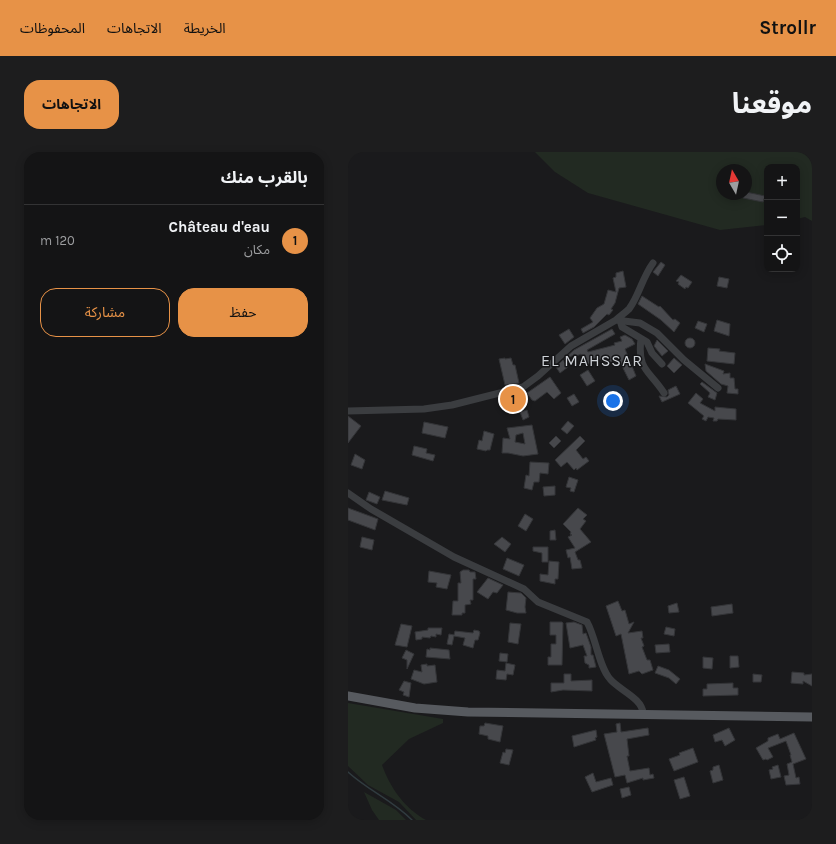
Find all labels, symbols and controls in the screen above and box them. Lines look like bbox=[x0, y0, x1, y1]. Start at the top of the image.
text: Strollr bbox=[759, 17, 816, 39]
text: المحفوظات bbox=[20, 20, 85, 37]
text: الاتجاهات bbox=[107, 20, 162, 37]
text: الخريطة bbox=[184, 20, 226, 37]
button: الاتجاهات bbox=[24, 80, 119, 129]
text: موقعنا bbox=[732, 87, 812, 120]
north arrow bbox=[716, 164, 752, 200]
map controls bbox=[764, 164, 800, 272]
button: + bbox=[764, 164, 800, 200]
text: بالقرب منك bbox=[221, 167, 308, 187]
button: − bbox=[764, 200, 800, 236]
text: Château d'eau bbox=[169, 218, 270, 236]
text: 120 m bbox=[40, 233, 75, 248]
text: 1 bbox=[293, 233, 297, 248]
button: locate bbox=[764, 236, 800, 272]
text: مكان bbox=[244, 242, 270, 257]
button: مشاركة bbox=[40, 288, 170, 337]
button: حفظ bbox=[178, 288, 308, 337]
district label: EL MAHSSAR bbox=[541, 351, 643, 370]
pin: 1 bbox=[500, 384, 526, 414]
your location bbox=[603, 391, 623, 411]

